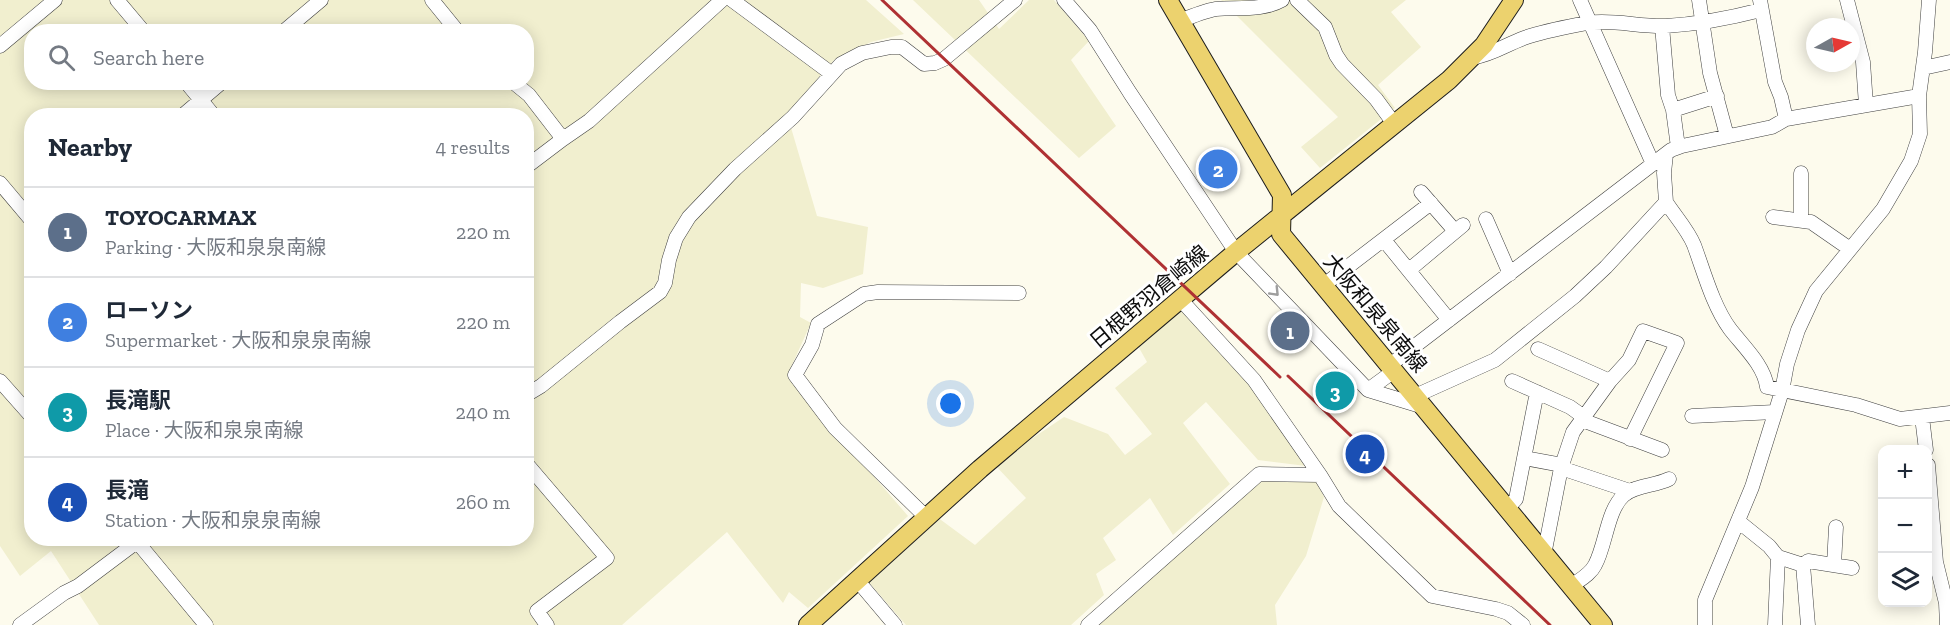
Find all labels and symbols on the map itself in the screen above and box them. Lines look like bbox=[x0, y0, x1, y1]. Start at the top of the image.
north arrow bbox=[1806, 18, 1860, 72]
pin: 2 bbox=[1198, 146, 1238, 192]
street label: 日根野羽倉崎線 bbox=[1084, 240, 1213, 353]
street label: 大阪和泉泉南線 bbox=[1319, 248, 1432, 377]
one-way arrow bbox=[1267, 285, 1278, 296]
pin: 1 bbox=[1270, 308, 1310, 354]
pin: 3 bbox=[1316, 368, 1354, 414]
your location bbox=[936, 389, 965, 418]
pin: 4 bbox=[1346, 432, 1384, 476]

